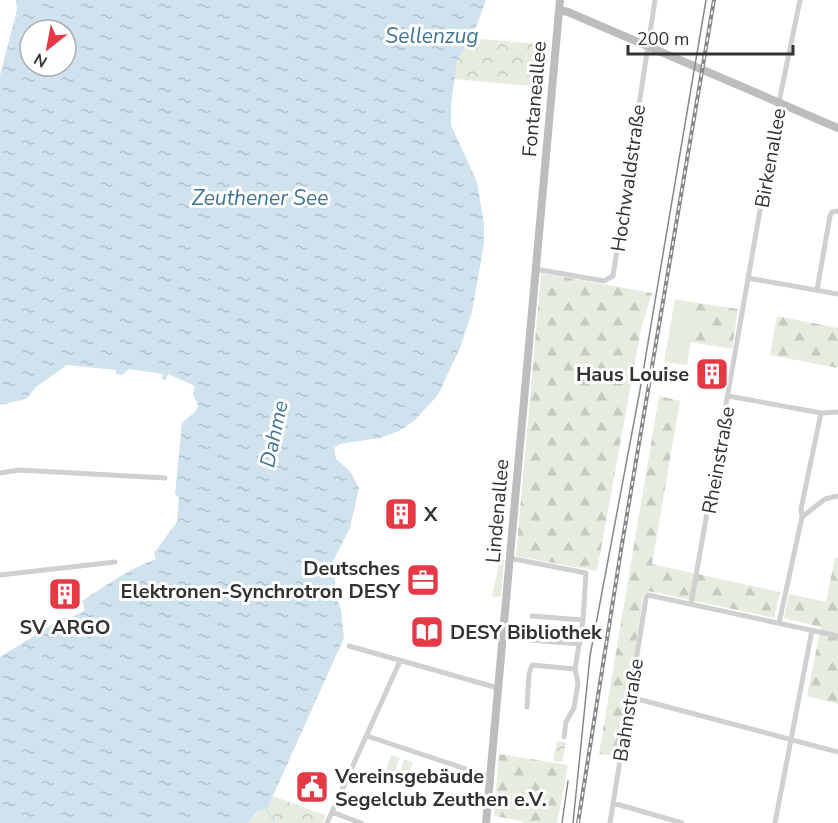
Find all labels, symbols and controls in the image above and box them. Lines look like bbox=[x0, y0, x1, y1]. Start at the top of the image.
north arrow bbox=[18, 18, 78, 78]
scale bar bbox=[628, 18, 793, 56]
water label: Sellenzug bbox=[385, 22, 479, 50]
text: 200 m bbox=[637, 27, 689, 51]
street label: Fontaneallee bbox=[516, 40, 553, 158]
text: N bbox=[30, 47, 52, 73]
street label: Hochwaldstraße bbox=[605, 103, 652, 254]
street label: Birkenallee bbox=[748, 106, 793, 210]
water label: Zeuthener See bbox=[192, 184, 328, 212]
building icon: Haus Louise bbox=[694, 356, 730, 392]
place label: Haus Louise bbox=[576, 361, 689, 388]
water label: Dahme bbox=[253, 398, 295, 470]
street label: Rheinstraße bbox=[696, 404, 741, 516]
street label: Lindenallee bbox=[480, 458, 515, 564]
building icon: X bbox=[383, 496, 419, 532]
place label: X bbox=[423, 501, 438, 528]
place label: Deutsches Elektronen-Synchrotron DESY bbox=[121, 555, 401, 605]
office icon: Deutsches Elektronen-Synchrotron DESY bbox=[405, 562, 441, 598]
building icon: SV ARGO bbox=[47, 576, 83, 612]
place label: SV ARGO bbox=[20, 614, 110, 641]
library icon: DESY Bibliothek bbox=[409, 614, 445, 650]
place label: DESY Bibliothek bbox=[450, 619, 603, 646]
street label: Bahnstraße bbox=[607, 657, 650, 764]
place label: Vereinsgebäude Segelclub Zeuthen e.V. bbox=[334, 763, 547, 813]
public building icon: Vereinsgebäude Segelclub Zeuthen e.V. bbox=[294, 769, 330, 805]

